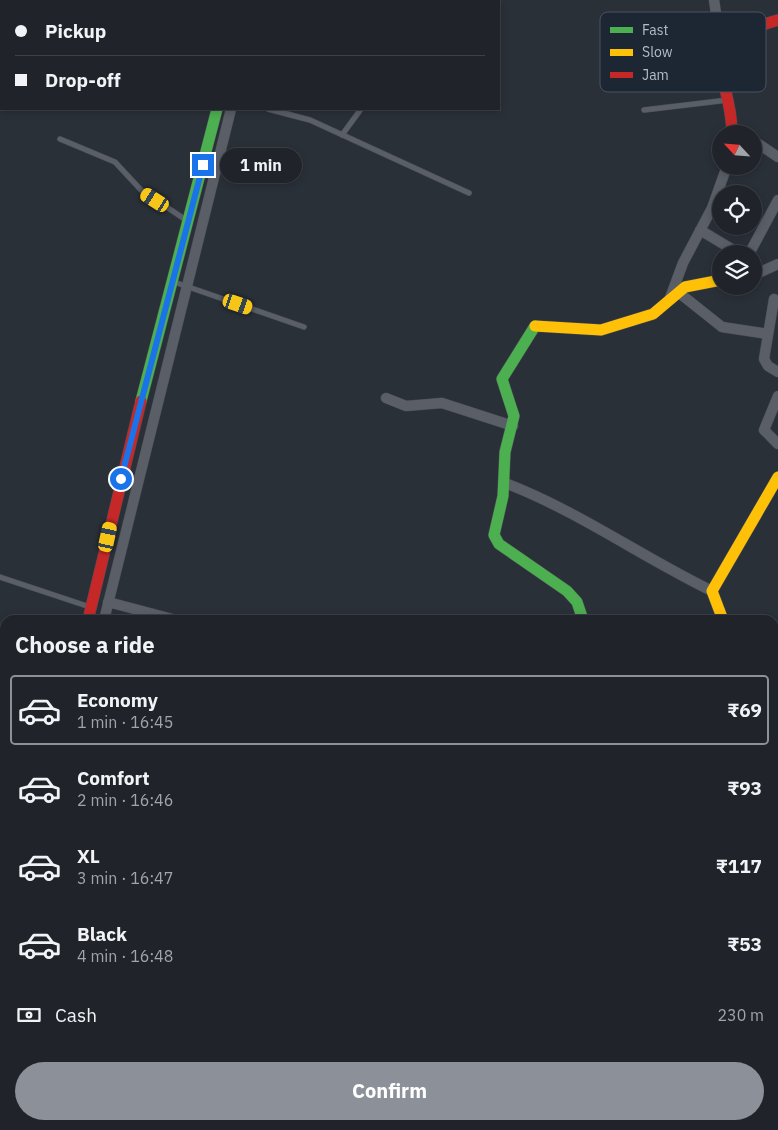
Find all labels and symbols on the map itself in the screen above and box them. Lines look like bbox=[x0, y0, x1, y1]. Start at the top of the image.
legend bbox=[600, 12, 766, 92]
text: Fast bbox=[642, 21, 668, 39]
text: Slow bbox=[642, 43, 673, 61]
text: Jam bbox=[642, 66, 669, 84]
north arrow bbox=[712, 125, 762, 175]
callout: 1 min bbox=[220, 148, 303, 182]
route end bbox=[192, 154, 214, 176]
car bbox=[138, 186, 171, 214]
car bbox=[221, 292, 254, 316]
route start bbox=[110, 468, 132, 490]
car bbox=[97, 521, 118, 553]

